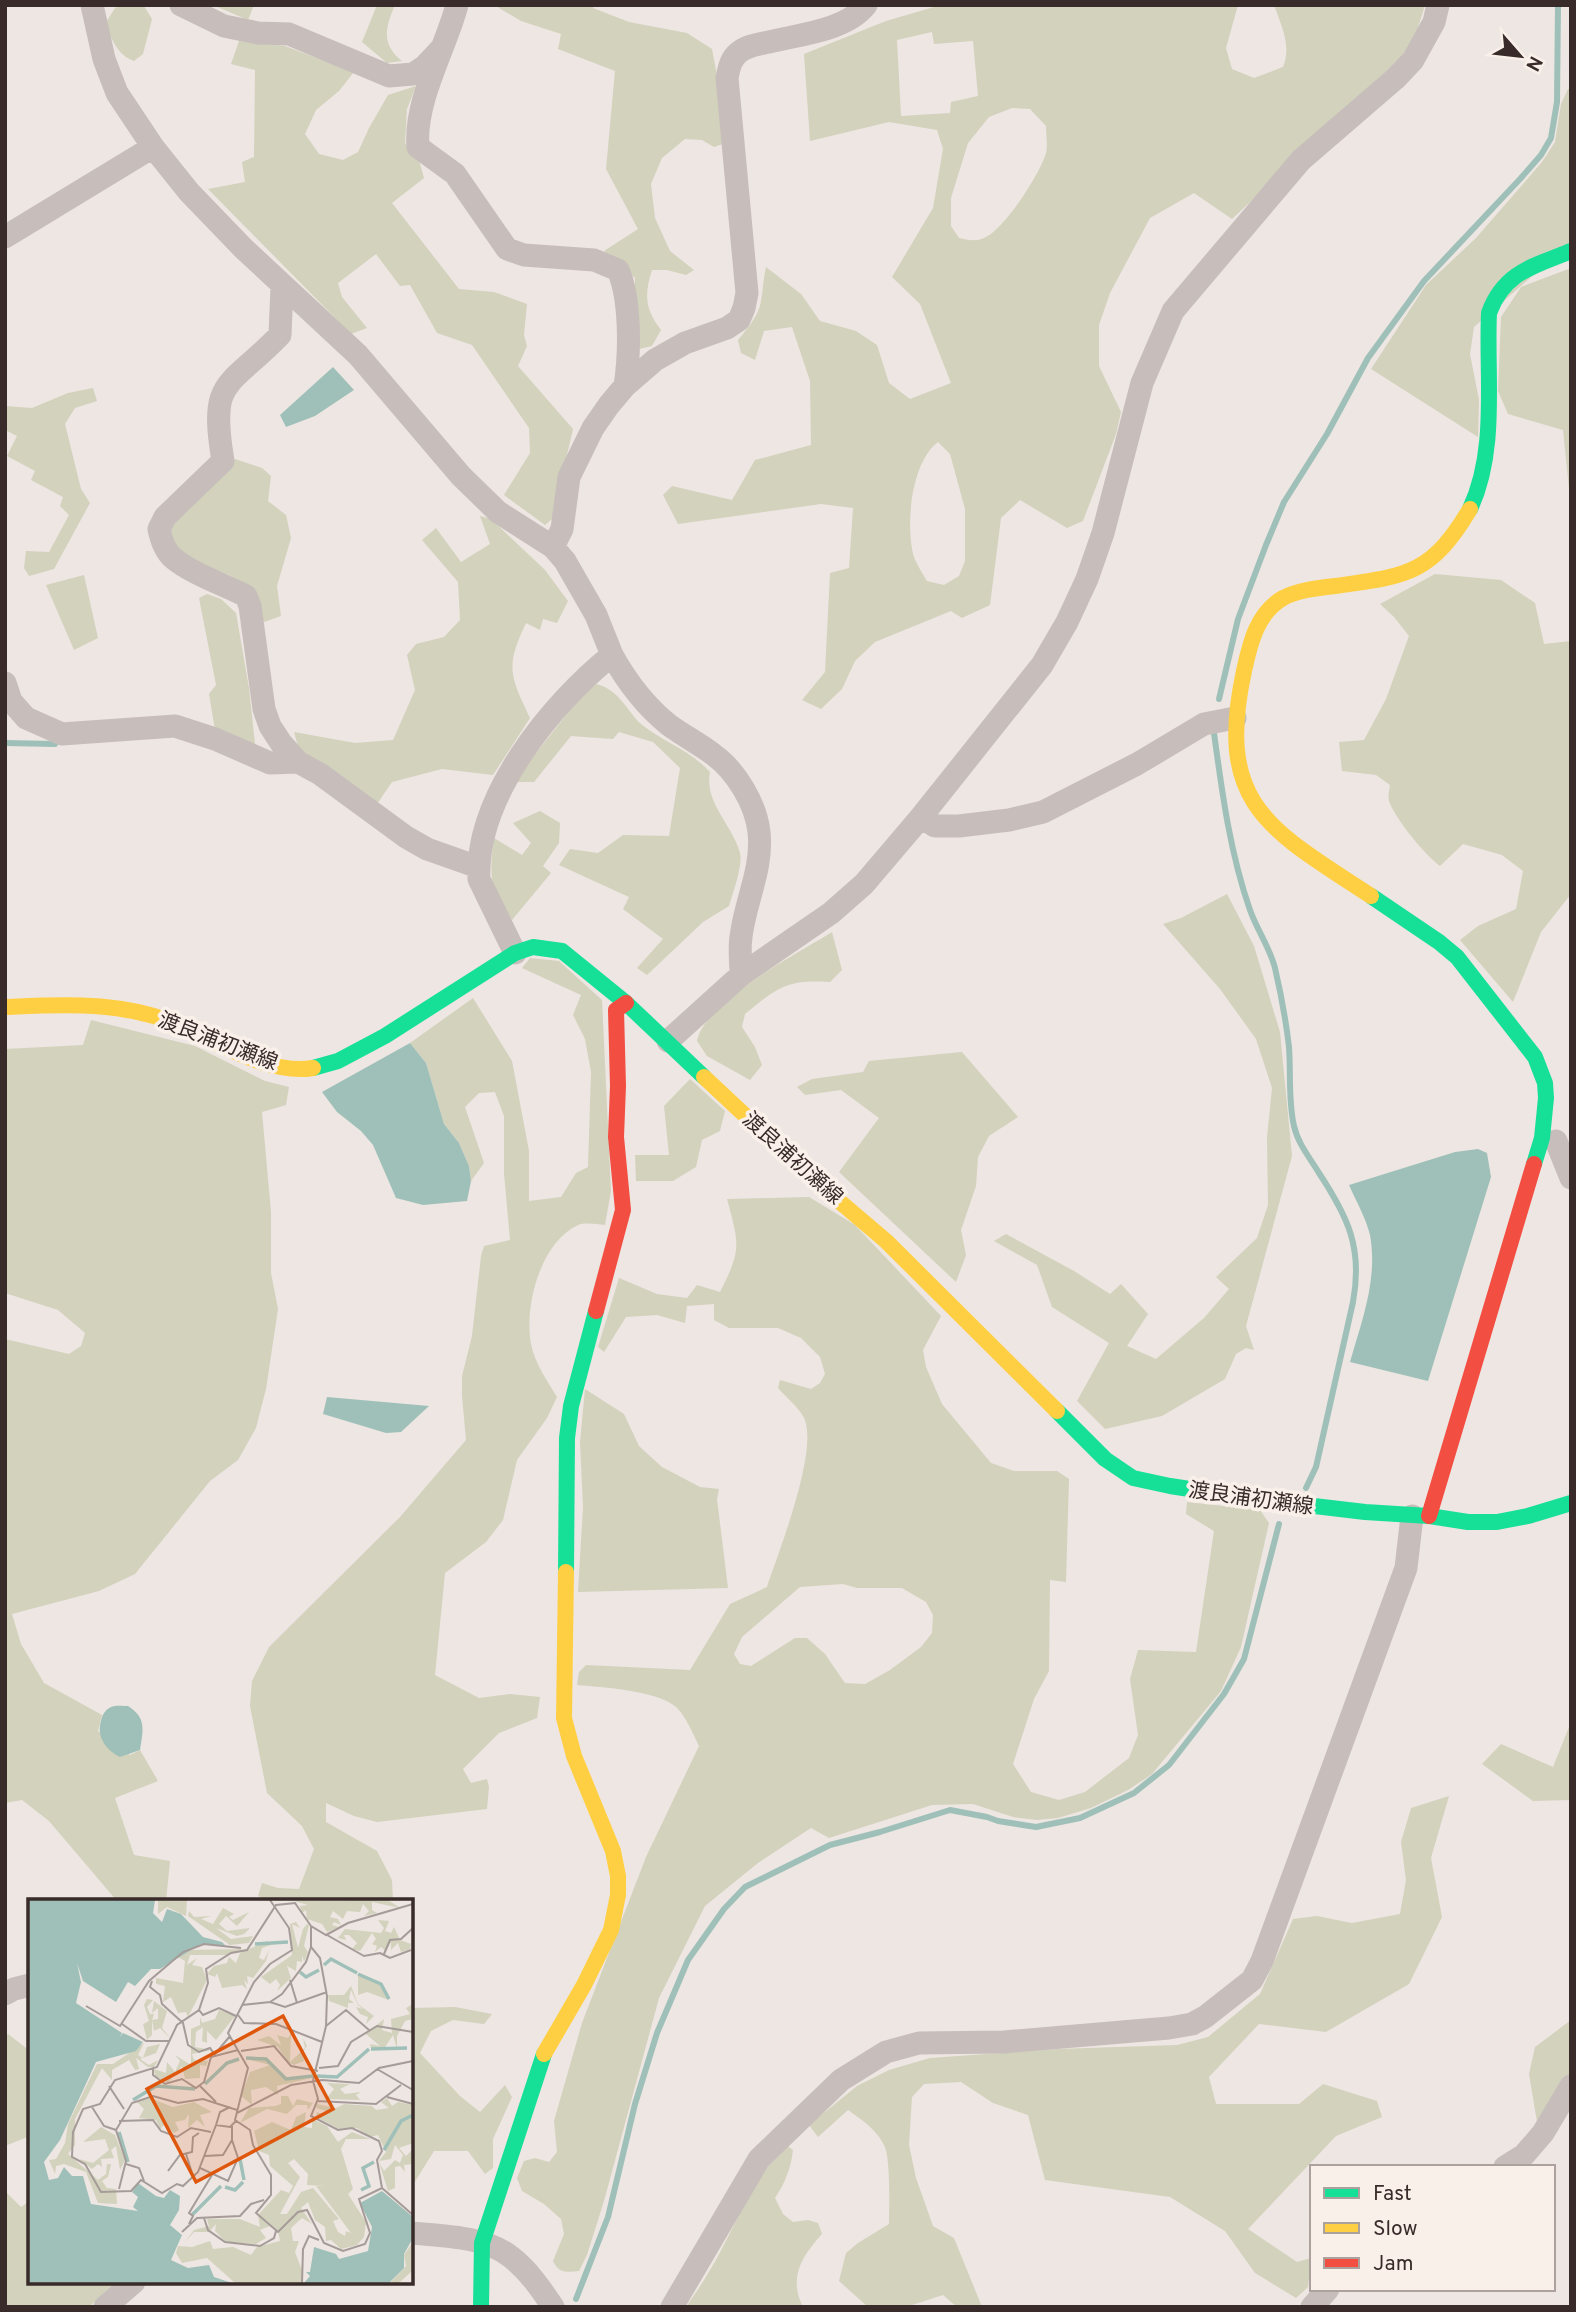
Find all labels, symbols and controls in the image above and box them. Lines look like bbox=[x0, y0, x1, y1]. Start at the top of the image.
north arrow bbox=[1485, 21, 1555, 91]
text: N bbox=[1519, 51, 1547, 75]
street label: 渡良浦初瀬線 bbox=[154, 1007, 281, 1078]
street label: 渡良浦初瀬線 bbox=[736, 1107, 848, 1211]
street label: 渡良浦初瀬線 bbox=[1187, 1477, 1315, 1522]
inset map bbox=[28, 1899, 413, 2284]
legend bbox=[1310, 2165, 1555, 2291]
text: Fast bbox=[1373, 2181, 1412, 2208]
text: Slow bbox=[1373, 2216, 1418, 2243]
text: Jam bbox=[1373, 2251, 1414, 2278]

